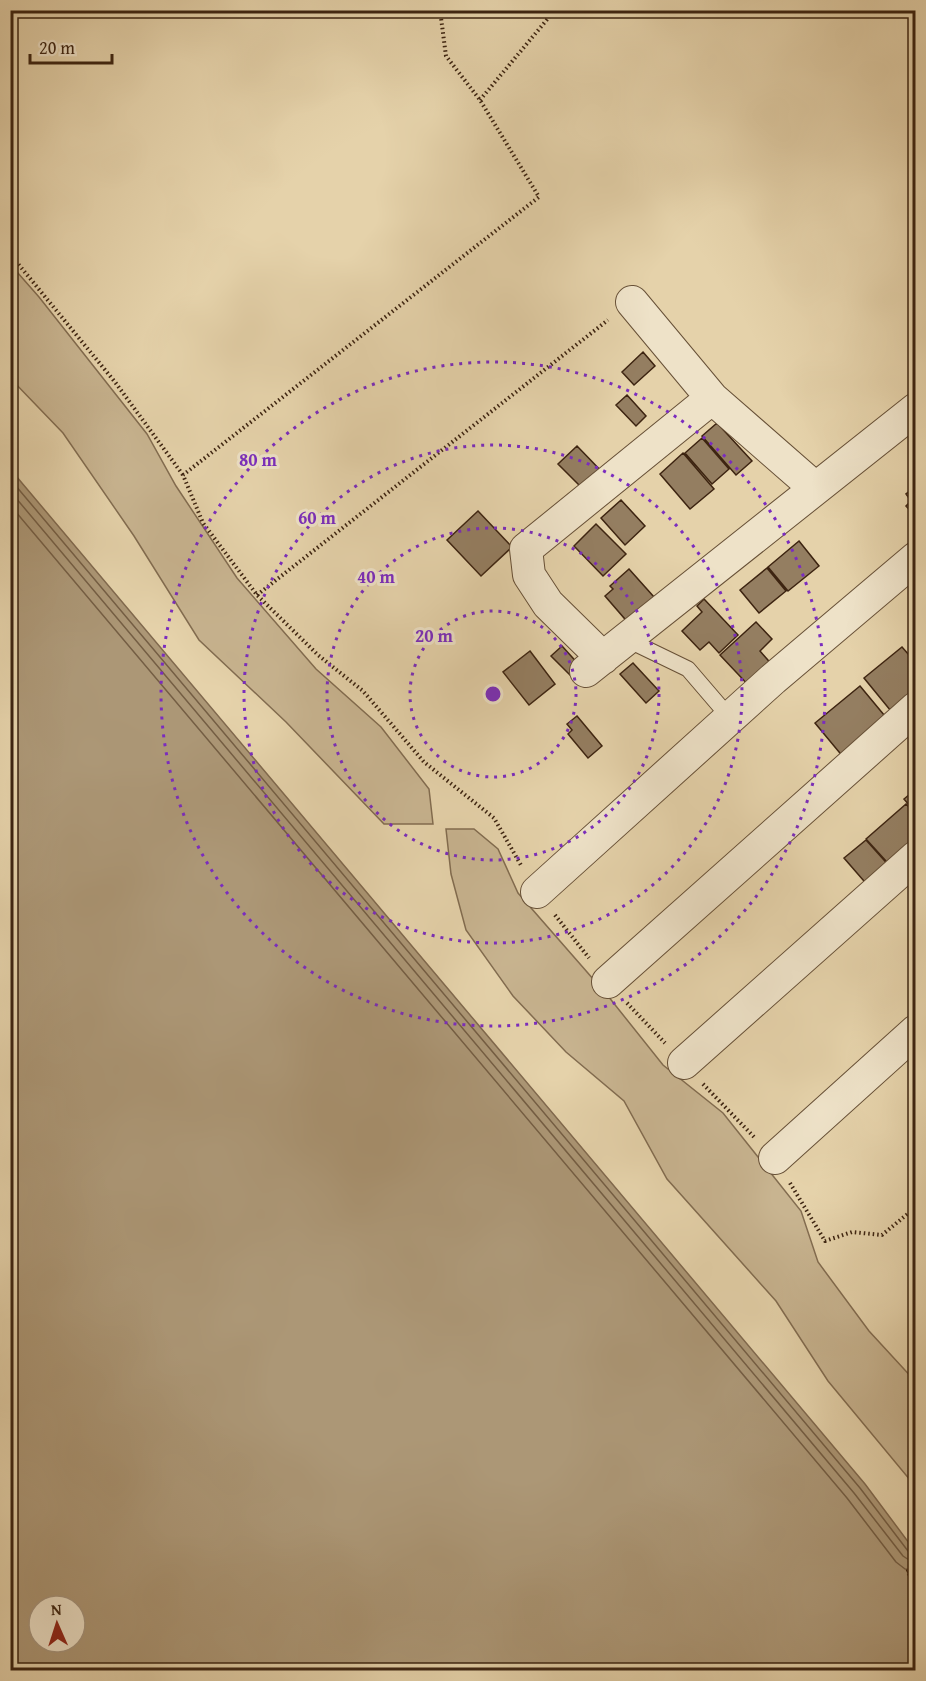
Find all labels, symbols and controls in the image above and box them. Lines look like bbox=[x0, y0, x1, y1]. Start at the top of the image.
scale bar bbox=[30, 27, 112, 65]
text: 20 m bbox=[39, 34, 75, 61]
text: 80 m bbox=[239, 446, 278, 473]
text: 60 m bbox=[298, 504, 337, 531]
text: 40 m bbox=[357, 563, 396, 590]
text: 20 m bbox=[415, 622, 454, 649]
centre of rings bbox=[483, 684, 503, 704]
north arrow bbox=[27, 1594, 87, 1654]
text: N bbox=[50, 1597, 62, 1621]

